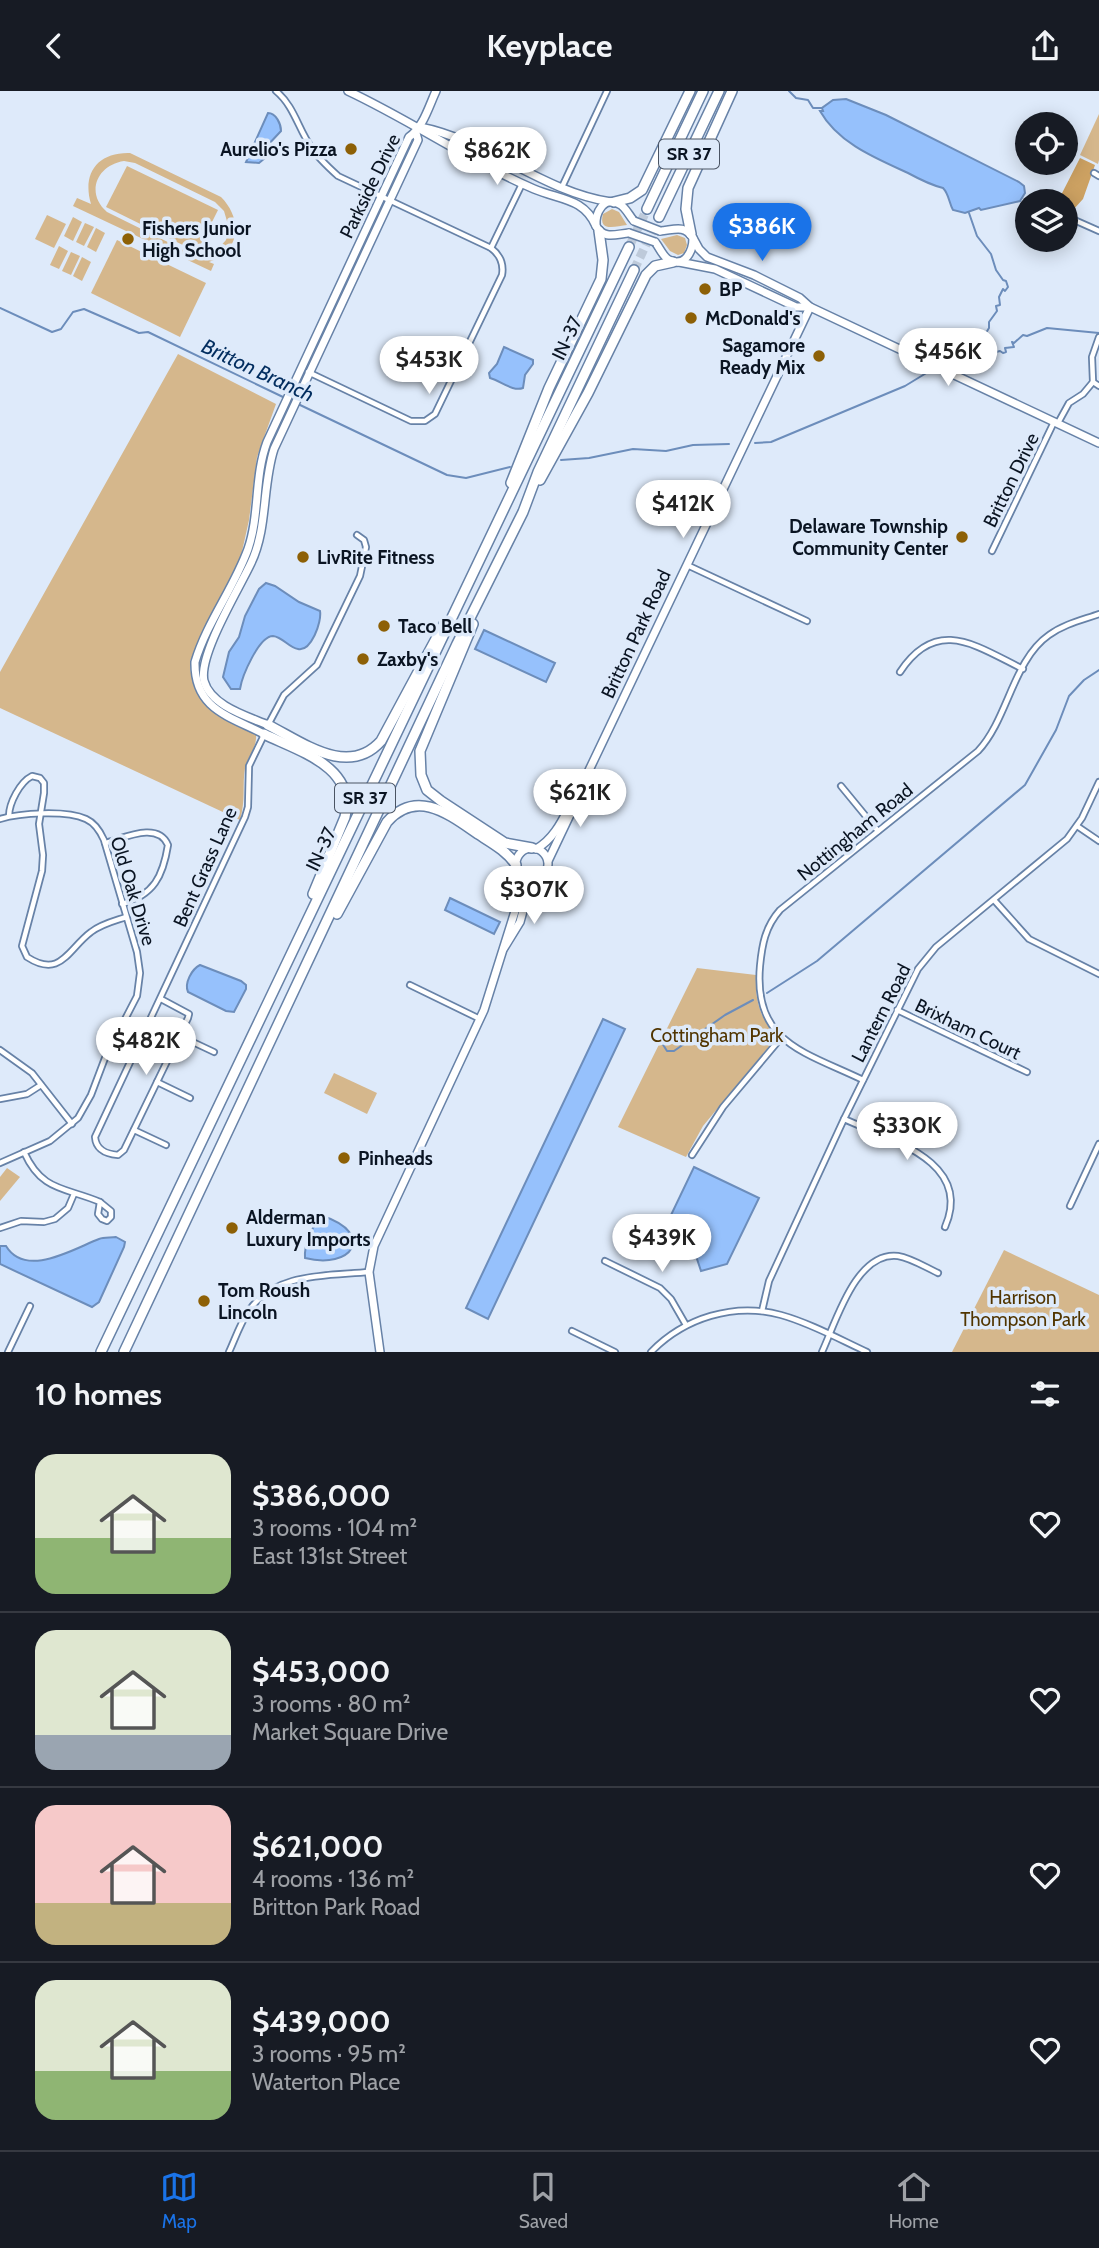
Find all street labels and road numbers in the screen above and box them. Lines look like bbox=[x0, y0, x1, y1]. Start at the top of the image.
street label: Parkside Drive bbox=[335, 130, 405, 242]
road number: SR 37 bbox=[659, 139, 719, 169]
street label: IN-37 bbox=[547, 312, 587, 364]
street label: Britton Drive bbox=[978, 429, 1044, 531]
street label: Britton Park Road bbox=[596, 566, 676, 702]
street label: Nottingham Road bbox=[793, 778, 917, 886]
road number: SR 37 bbox=[335, 783, 395, 813]
street label: Bent Grass Lane bbox=[168, 803, 242, 931]
street label: IN-37 bbox=[301, 823, 341, 875]
street label: Old Oak Drive bbox=[106, 834, 161, 949]
street label: Lantern Road bbox=[846, 960, 916, 1066]
street label: Brixham Court bbox=[911, 993, 1025, 1065]

